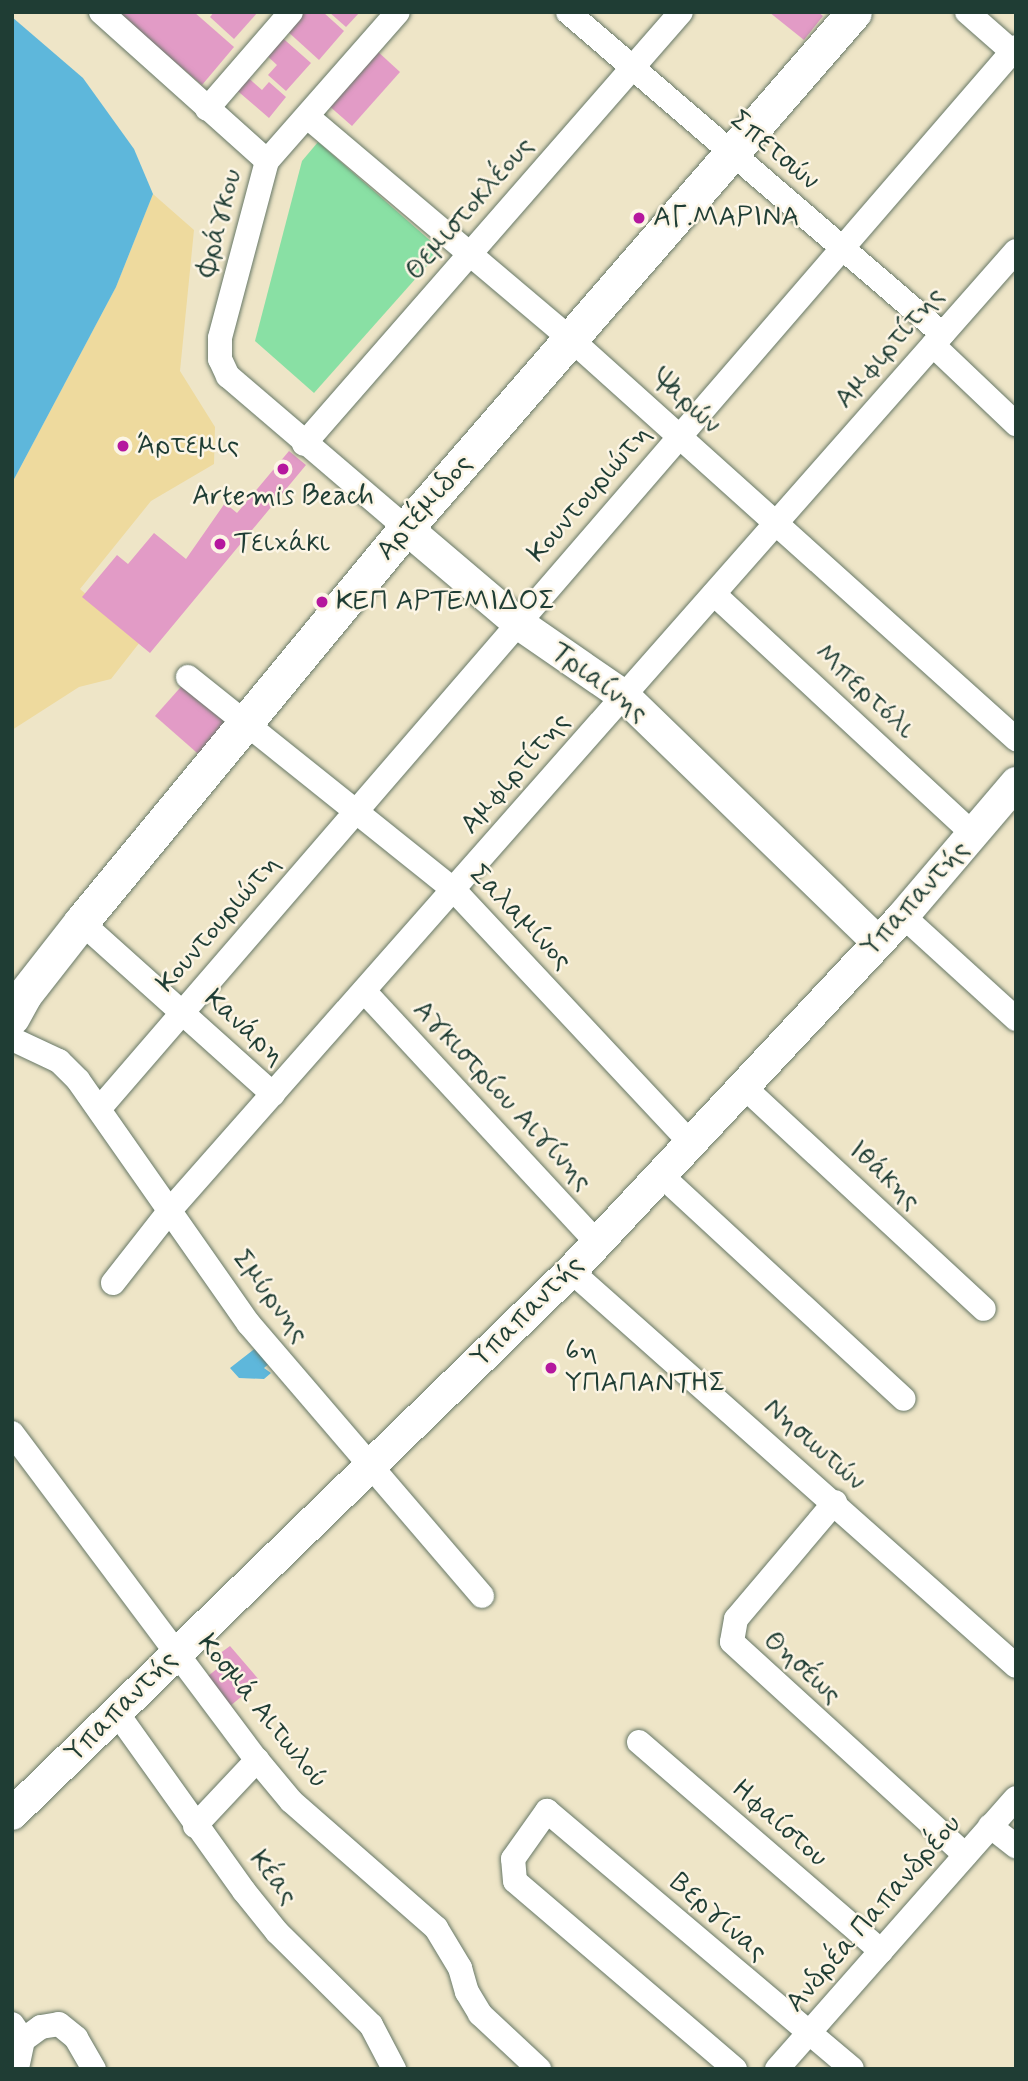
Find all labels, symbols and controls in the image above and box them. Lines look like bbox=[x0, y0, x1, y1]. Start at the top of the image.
street label: Σπετσών bbox=[722, 104, 826, 198]
street label: Θεμιστοκλέους bbox=[398, 130, 542, 288]
street label: Φράγκου bbox=[190, 165, 250, 281]
place label: ΑΓ.ΜΑΡΙΝΑ bbox=[653, 201, 799, 235]
marker: ΑΓ.ΜΑΡΙΝΑ bbox=[631, 210, 647, 226]
street label: Αμφιρτίτης bbox=[828, 280, 952, 416]
street label: Ψαρών bbox=[644, 362, 728, 442]
street label: Κουντουριώτη bbox=[521, 418, 659, 570]
place label: Άρτεμις bbox=[137, 429, 239, 463]
marker: Άρτεμις bbox=[115, 438, 131, 454]
street label: Αρτέμιδος bbox=[370, 448, 480, 568]
marker: Artemis Beach bbox=[275, 461, 291, 477]
place label: Artemis Beach bbox=[192, 480, 374, 514]
place label: Τειχάκι bbox=[234, 527, 330, 561]
marker: Τειχάκι bbox=[212, 536, 228, 552]
place label: ΚΕΠ ΑΡΤΕΜΙΔΟΣ bbox=[336, 585, 555, 619]
marker: ΚΕΠ ΑΡΤΕΜΙΔΟΣ bbox=[314, 594, 330, 610]
street label: Τριαίνης bbox=[544, 636, 654, 730]
street label: Μπερτόλι bbox=[807, 637, 921, 747]
street label: Αμφιρτίτης bbox=[454, 706, 578, 842]
street label: Υπαπαντής bbox=[855, 834, 977, 964]
street label: Κουντουριώτη bbox=[150, 848, 288, 1000]
street label: Σαλαμίνος bbox=[461, 858, 579, 978]
street label: Κανάρη bbox=[197, 983, 291, 1073]
street label: Αγκιστρίου Αιγίνης bbox=[405, 994, 599, 1198]
street label: Ιθάκης bbox=[841, 1134, 927, 1218]
street label: Σμύρνης bbox=[224, 1244, 316, 1350]
street label: Υπαπαντής bbox=[465, 1249, 591, 1375]
place label: 6η ΥΠΑΠΑΝΤΗΣ bbox=[565, 1335, 726, 1401]
marker: 6η ΥΠΑΠΑΝΤΗΣ bbox=[543, 1360, 559, 1376]
street label: Νησιωτών bbox=[756, 1391, 872, 1499]
street label: Θησέως bbox=[756, 1624, 848, 1712]
street label: Κοσμά Αιτωλού bbox=[189, 1628, 335, 1796]
street label: Υπαπαντής bbox=[59, 1644, 185, 1770]
street label: Ηφαίστου bbox=[724, 1773, 834, 1875]
street label: Ανδρέα Παπανδρέου bbox=[779, 1808, 969, 2020]
street label: Κέας bbox=[241, 1844, 305, 1912]
street label: Βεργίνας bbox=[662, 1866, 774, 1970]

